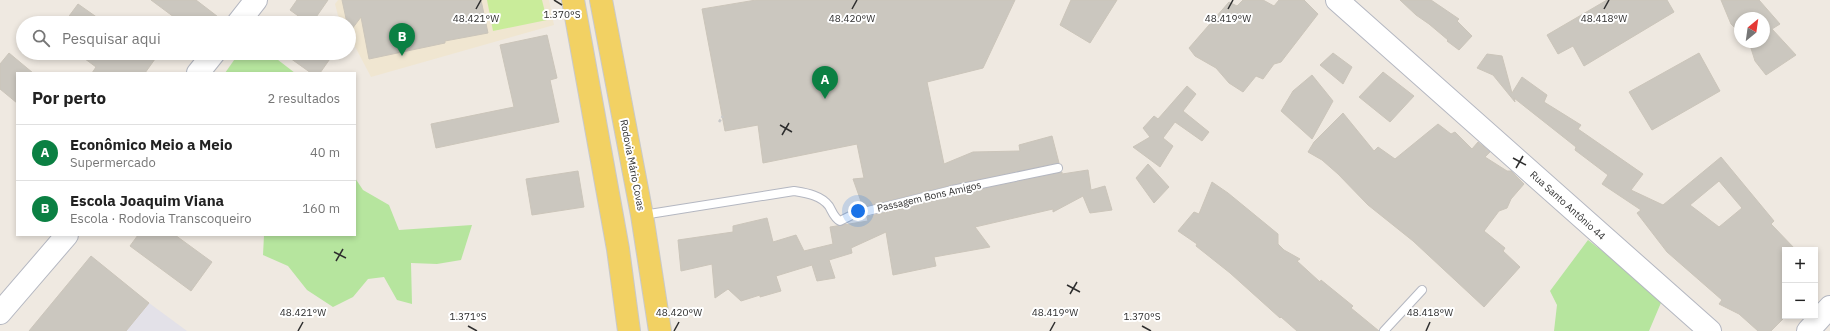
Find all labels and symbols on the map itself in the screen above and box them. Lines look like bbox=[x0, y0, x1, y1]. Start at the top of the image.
text: 1.370°S bbox=[543, 8, 581, 21]
text: 48.421°W bbox=[453, 12, 499, 25]
text: 48.420°W bbox=[829, 12, 875, 25]
text: 48.419°W bbox=[1205, 12, 1251, 25]
text: 48.418°W bbox=[1581, 12, 1627, 25]
north arrow bbox=[1734, 12, 1770, 48]
pin: B bbox=[389, 23, 415, 56]
pin: A bbox=[812, 66, 838, 99]
street label: Rodovia Mário Covas bbox=[617, 118, 648, 212]
street label: Rua Santo Antônio 44 bbox=[1527, 168, 1608, 243]
street label: Passagem Bons Amigos bbox=[876, 178, 983, 215]
your location bbox=[848, 201, 868, 221]
text: 48.421°W bbox=[280, 306, 326, 319]
text: 48.420°W bbox=[656, 306, 702, 319]
text: 48.419°W bbox=[1032, 306, 1078, 319]
text: 48.418°W bbox=[1407, 306, 1453, 319]
text: 1.371°S bbox=[449, 310, 487, 323]
text: 1.370°S bbox=[1123, 310, 1161, 323]

